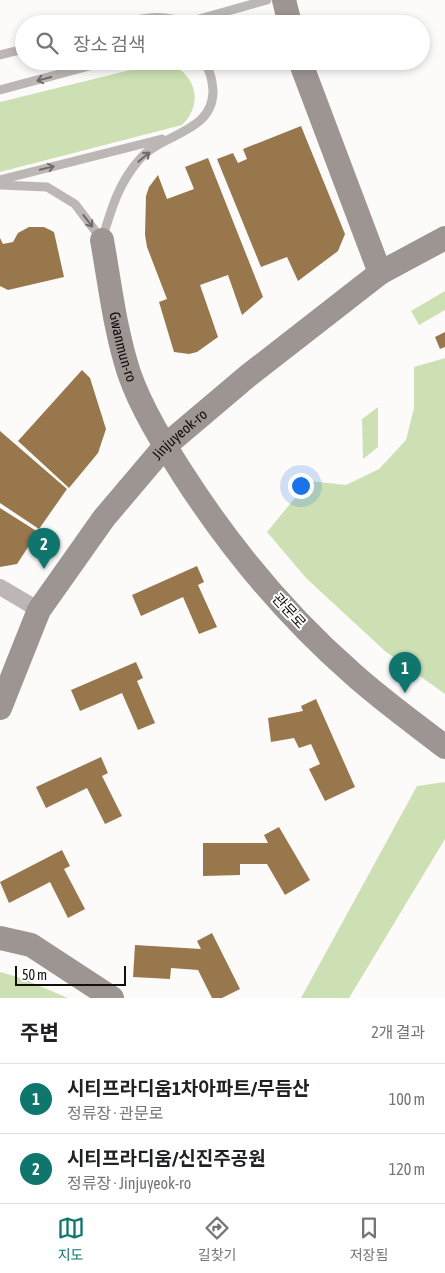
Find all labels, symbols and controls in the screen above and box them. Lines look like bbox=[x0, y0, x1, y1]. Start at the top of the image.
search box bbox=[15, 15, 430, 70]
icon: search bbox=[33, 29, 61, 57]
text: 장소 검색 bbox=[73, 33, 146, 55]
one-way arrow bbox=[36, 74, 52, 84]
one-way arrow bbox=[137, 151, 150, 162]
one-way arrow bbox=[39, 163, 55, 172]
one-way arrow bbox=[82, 214, 93, 227]
street label: Gwanmun-ro bbox=[106, 310, 141, 384]
street label: Jinjuyeok-ro bbox=[148, 405, 210, 463]
your location bbox=[288, 473, 314, 499]
pin: 2 bbox=[28, 528, 60, 569]
street label: 관문로 bbox=[269, 590, 310, 632]
pin: 1 bbox=[389, 652, 421, 693]
scale bar bbox=[15, 963, 126, 986]
text: 50 m bbox=[22, 967, 47, 983]
text: 주변 bbox=[20, 1020, 59, 1044]
text: 2개 결과 bbox=[371, 1023, 425, 1041]
text: 시티프라디움1차아파트/무듬산 bbox=[67, 1077, 310, 1099]
text: 1 bbox=[32, 1090, 40, 1108]
text: 100 m bbox=[389, 1090, 425, 1108]
text: 정류장 · 관문로 bbox=[67, 1104, 163, 1122]
text: 시티프라디움/신진주공원 bbox=[67, 1147, 266, 1169]
text: 2 bbox=[32, 1160, 40, 1178]
text: 120 m bbox=[389, 1160, 425, 1178]
text: 정류장 · Jinjuyeok-ro bbox=[67, 1174, 191, 1192]
tab: 지도 bbox=[57, 1214, 85, 1264]
tab: 길찾기 bbox=[198, 1214, 236, 1264]
tab: 저장됨 bbox=[350, 1214, 388, 1264]

